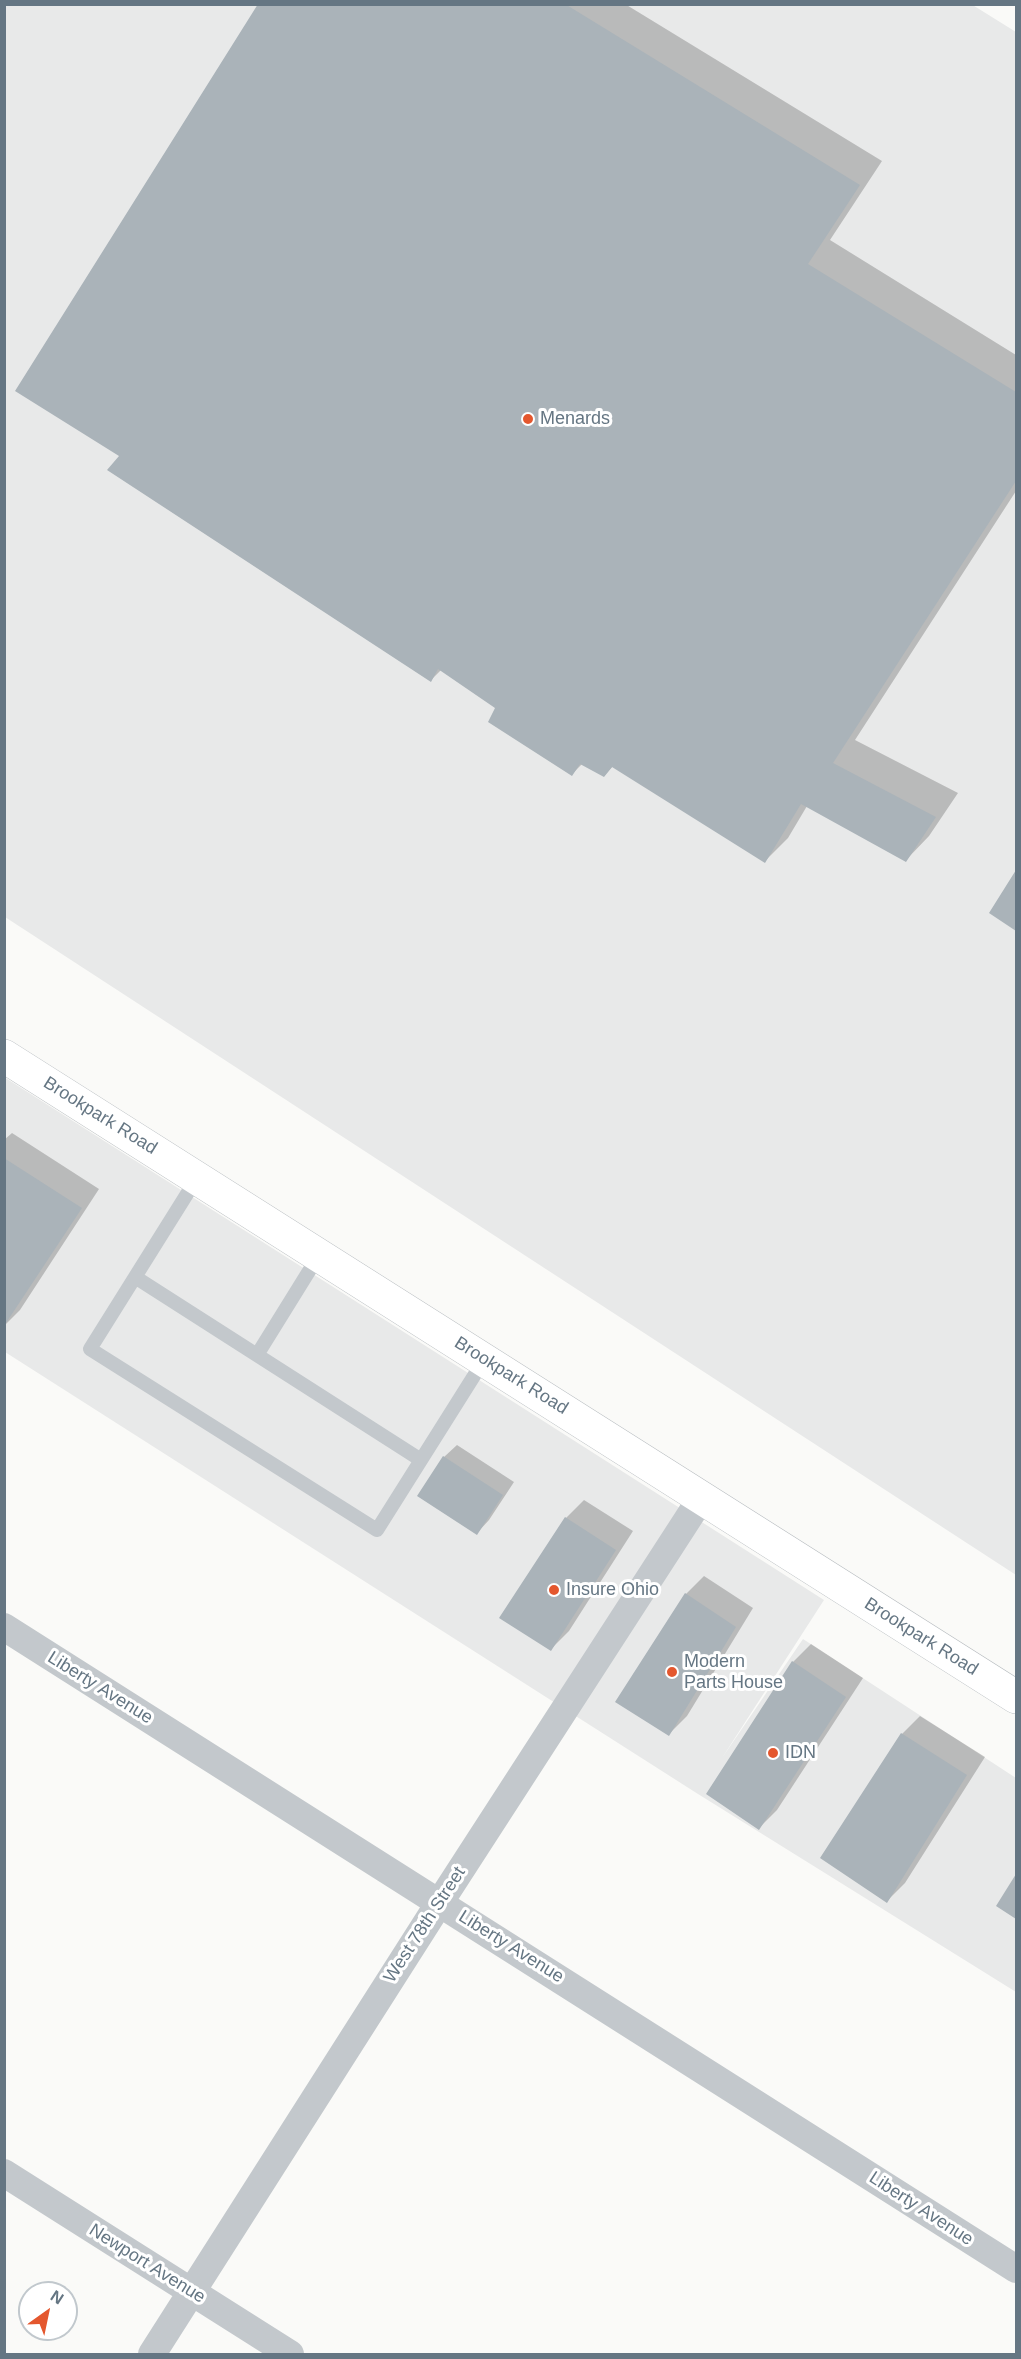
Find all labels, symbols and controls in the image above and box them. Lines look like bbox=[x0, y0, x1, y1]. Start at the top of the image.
place label: Menards bbox=[540, 408, 610, 430]
marker: Menards bbox=[521, 412, 535, 426]
street label: Brookpark Road bbox=[39, 1072, 161, 1160]
street label: Brookpark Road bbox=[450, 1332, 572, 1420]
place label: Insure Ohio bbox=[566, 1579, 659, 1601]
marker: Insure Ohio bbox=[547, 1583, 561, 1597]
street label: Brookpark Road bbox=[860, 1593, 982, 1681]
street label: Liberty Avenue bbox=[43, 1647, 157, 1729]
place label: Modern Parts House bbox=[684, 1651, 783, 1694]
marker: Modern Parts House bbox=[665, 1665, 679, 1679]
place label: IDN bbox=[785, 1742, 816, 1764]
marker: IDN bbox=[766, 1746, 780, 1760]
street label: West 78th Street bbox=[380, 1863, 470, 1987]
street label: Liberty Avenue bbox=[454, 1906, 568, 1988]
street label: Liberty Avenue bbox=[865, 2167, 977, 2251]
street label: Newport Avenue bbox=[85, 2220, 209, 2308]
north arrow bbox=[18, 2281, 78, 2341]
text: N bbox=[48, 2287, 66, 2307]

